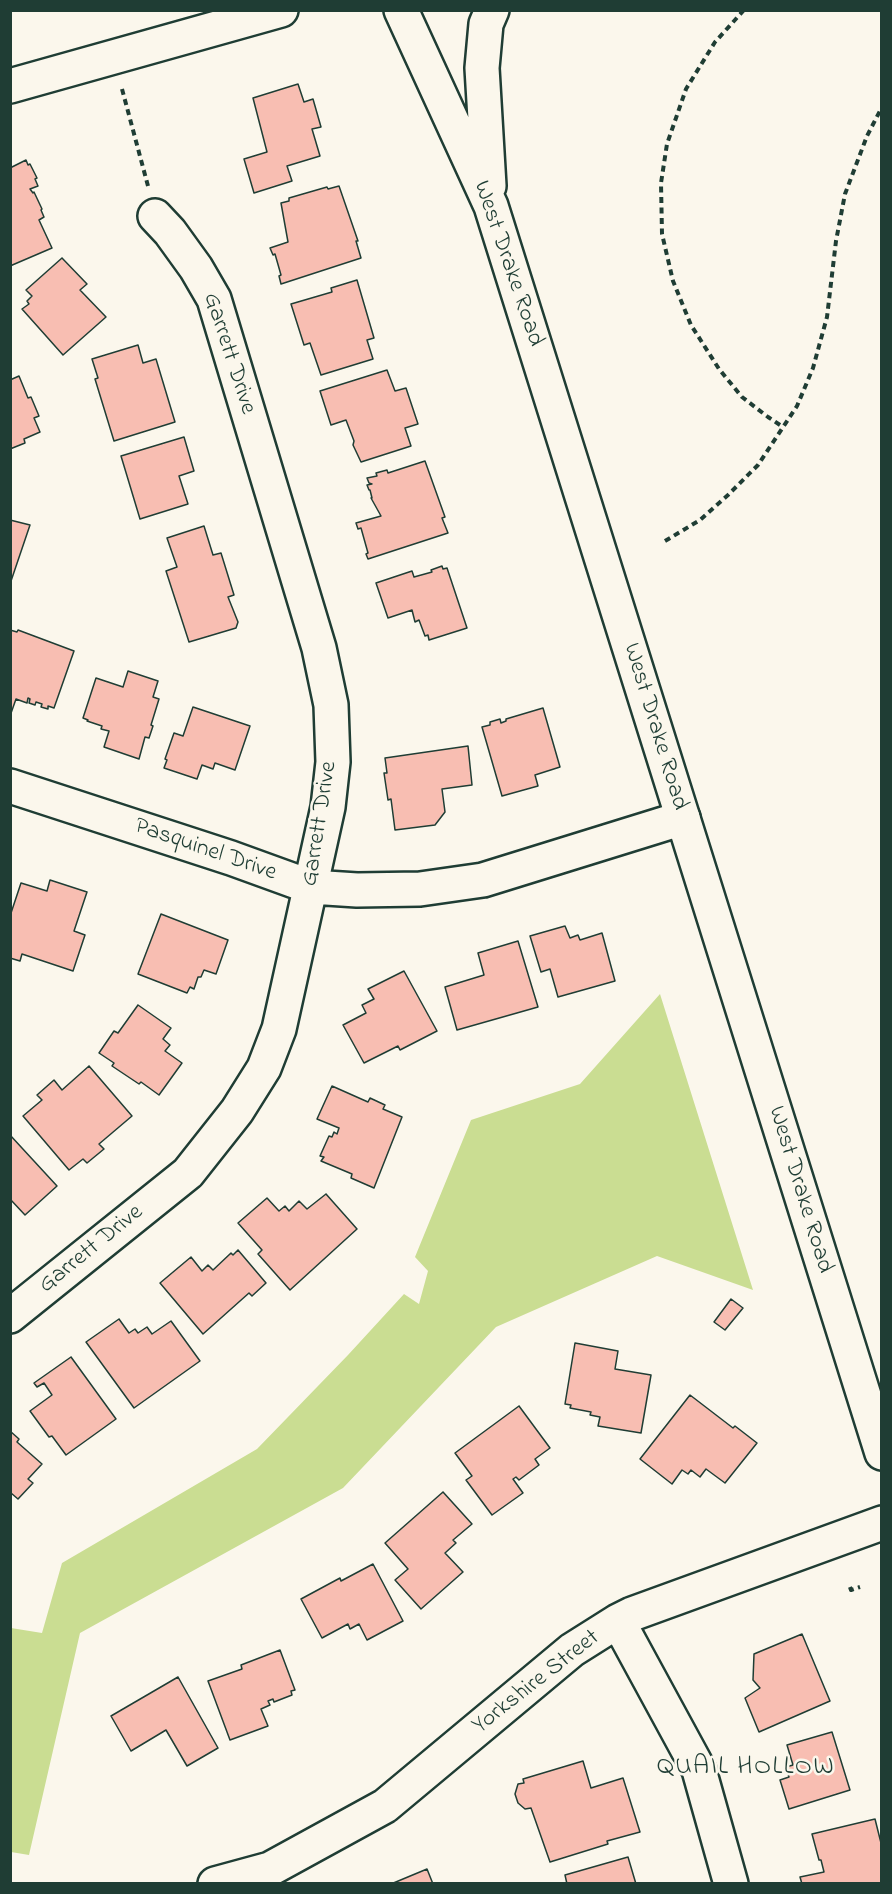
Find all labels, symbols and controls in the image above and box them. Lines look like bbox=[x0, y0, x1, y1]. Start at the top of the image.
street label: West Drake Road bbox=[465, 177, 549, 351]
street label: Garrett Drive bbox=[195, 290, 261, 418]
street label: West Drake Road bbox=[615, 640, 693, 814]
street label: Garrett Drive bbox=[297, 760, 345, 888]
street label: Pasquinel Drive bbox=[130, 813, 280, 889]
street label: West Drake Road bbox=[760, 1103, 838, 1277]
street label: Garrett Drive bbox=[34, 1199, 150, 1301]
street label: Yorkshire Street bbox=[468, 1624, 606, 1742]
district label: QUAIL HOLLOW bbox=[657, 1753, 835, 1785]

